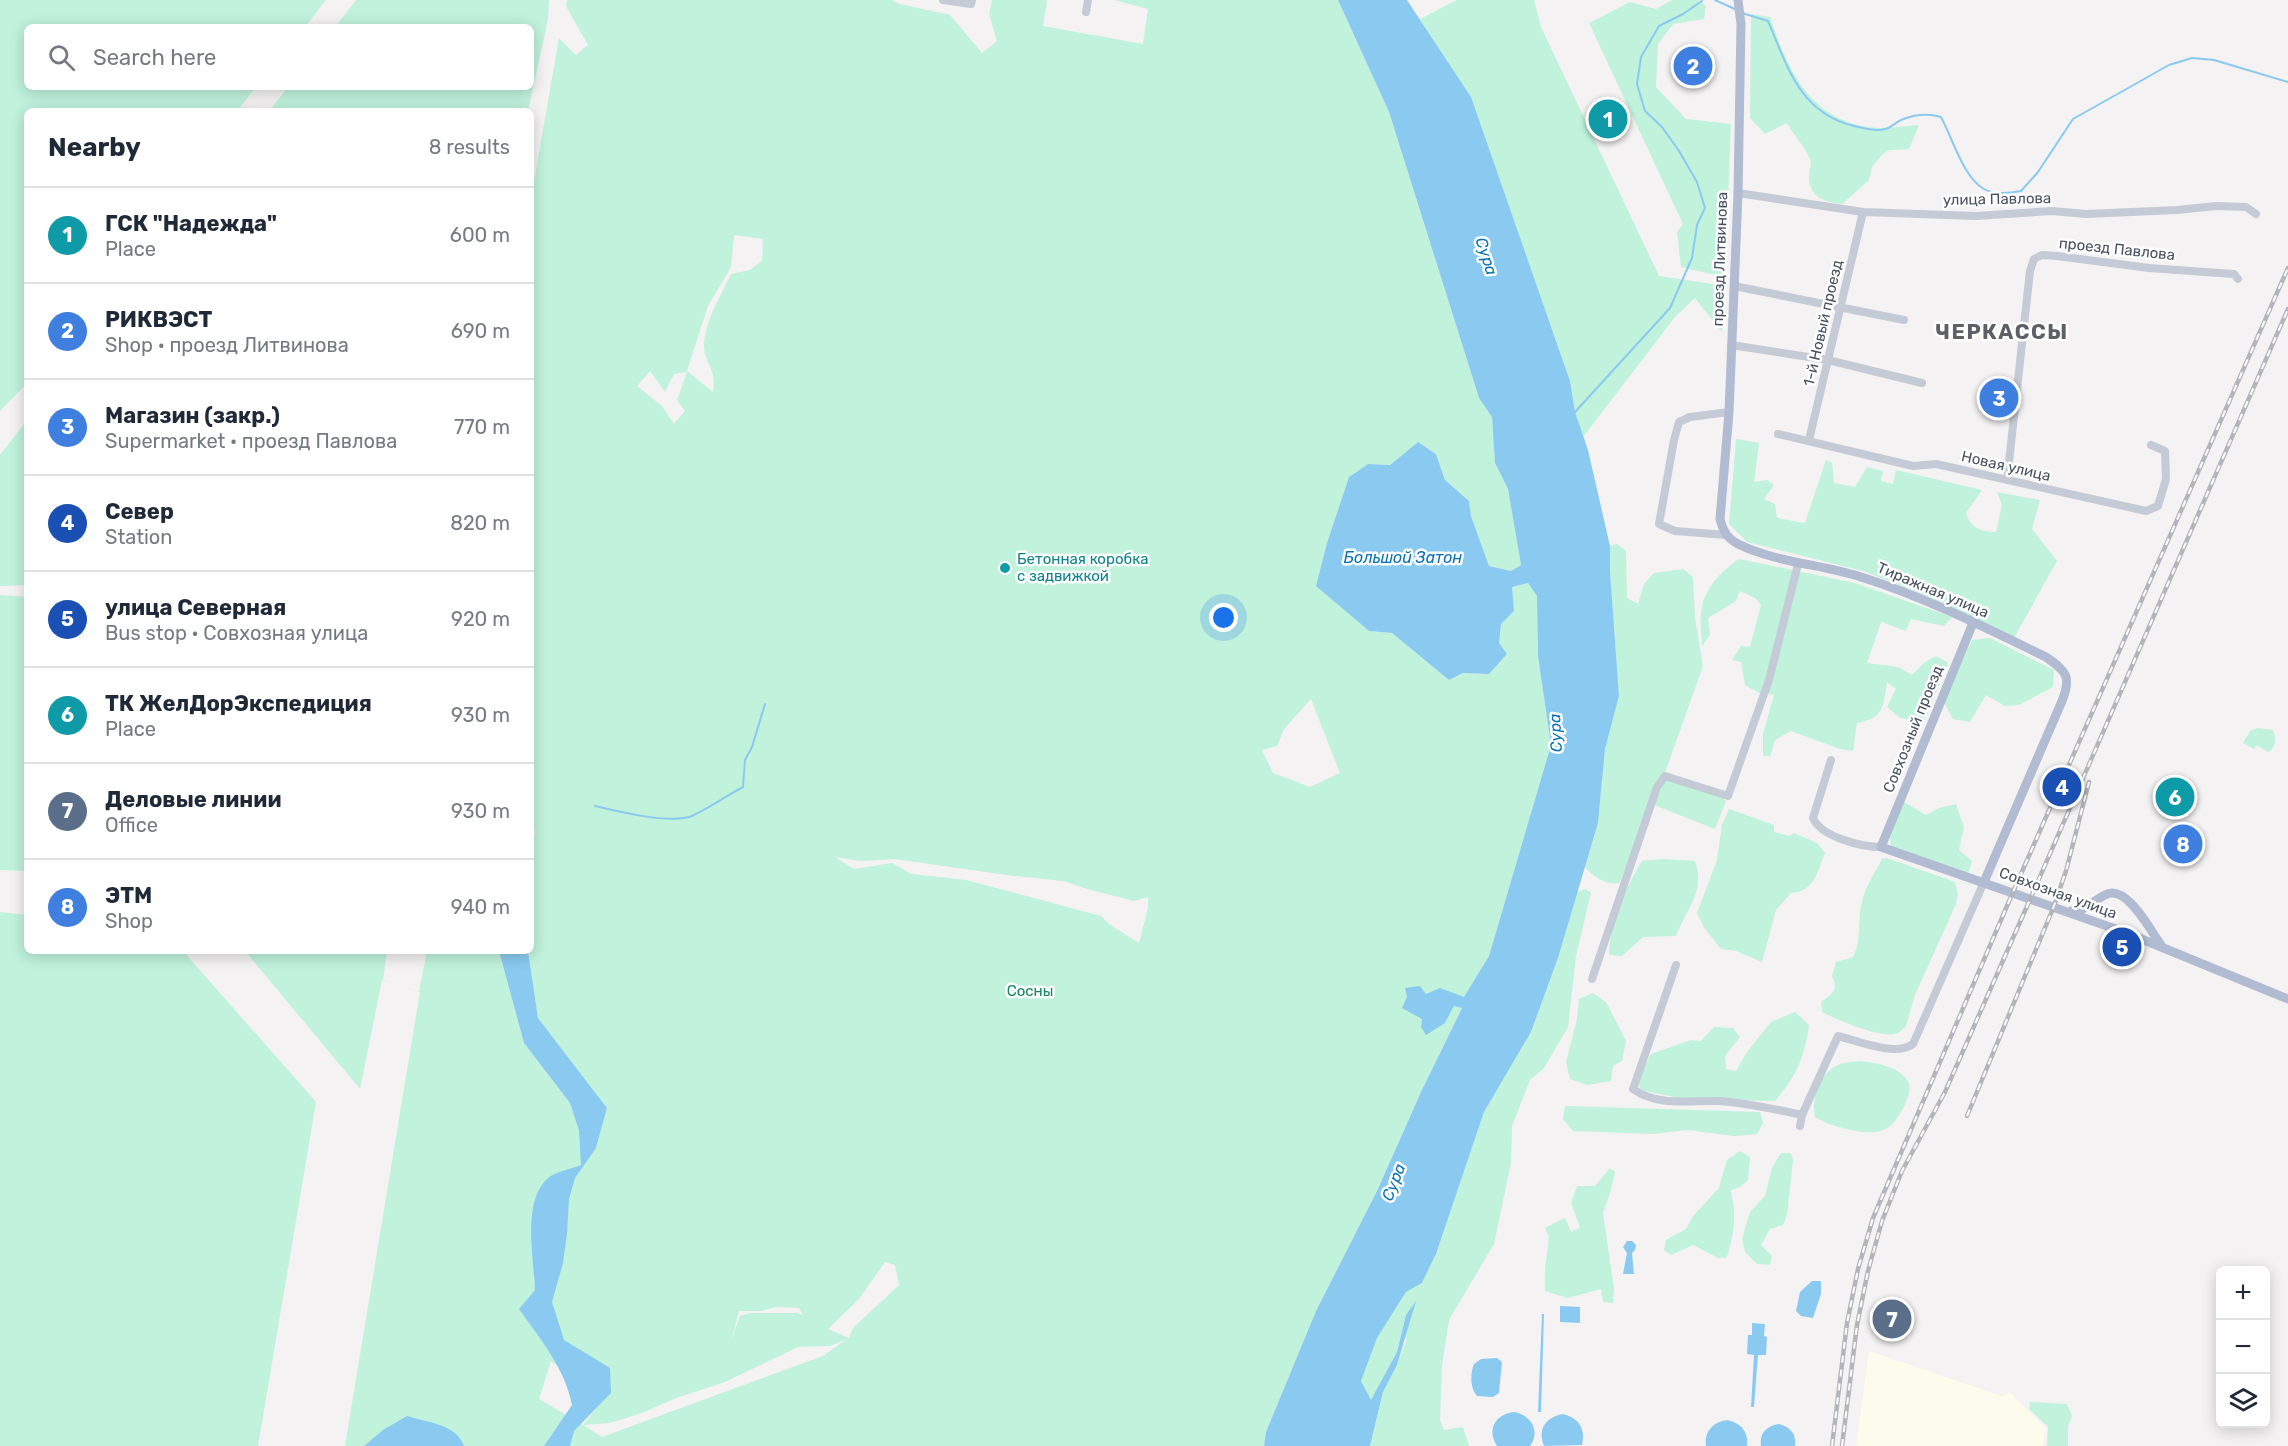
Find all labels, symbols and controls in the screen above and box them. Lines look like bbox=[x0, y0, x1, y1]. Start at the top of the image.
search box bbox=[24, 24, 534, 90]
icon: search bbox=[45, 41, 78, 74]
text: Search here bbox=[93, 44, 216, 71]
pin: 2 bbox=[1674, 44, 1712, 88]
pin: 1 bbox=[1588, 96, 1628, 142]
text: Nearby bbox=[48, 132, 141, 163]
text: 8 results bbox=[429, 135, 510, 159]
street label: улица Павлова bbox=[1943, 189, 2051, 209]
street label: проезд Литвинова bbox=[1709, 191, 1731, 327]
text: ГСК "Надежда" bbox=[105, 210, 277, 237]
text: 1 bbox=[63, 223, 72, 247]
text: 600 m bbox=[450, 223, 510, 247]
street label: проезд Павлова bbox=[2058, 234, 2176, 264]
water label: Сура bbox=[1472, 235, 1501, 277]
text: Place bbox=[105, 237, 156, 261]
street label: 1-й Новый проезд bbox=[1800, 258, 1846, 388]
text: РИКВЭСТ bbox=[105, 306, 212, 333]
text: 2 bbox=[61, 319, 74, 343]
text: 690 m bbox=[451, 319, 510, 343]
district label: ЧЕРКАССЫ bbox=[1935, 319, 2069, 344]
text: Shop · проезд Литвинова bbox=[105, 333, 349, 357]
pin: 3 bbox=[1980, 376, 2018, 420]
text: Магазин (закр.) bbox=[105, 402, 280, 429]
text: 3 bbox=[61, 415, 74, 439]
text: 770 m bbox=[454, 415, 510, 439]
text: Supermarket · проезд Павлова bbox=[105, 429, 397, 453]
street label: Новая улица bbox=[1960, 447, 2052, 485]
text: Север bbox=[105, 498, 174, 525]
text: 4 bbox=[61, 511, 74, 535]
text: 820 m bbox=[450, 511, 510, 535]
text: Station bbox=[105, 525, 172, 549]
water label: Большой Затон bbox=[1344, 548, 1462, 567]
place label: Бетонная коробка с задвижкой bbox=[1017, 550, 1149, 585]
street label: Тиражная улица bbox=[1875, 558, 1991, 622]
marker: Бетонная коробка с задвижкой bbox=[998, 561, 1012, 575]
text: улица Северная bbox=[105, 594, 286, 621]
your location bbox=[1209, 603, 1238, 632]
text: 5 bbox=[61, 607, 74, 631]
text: 920 m bbox=[451, 607, 510, 631]
text: Bus stop · Совхозная улица bbox=[105, 621, 368, 645]
street label: Совхозный проезд bbox=[1879, 663, 1947, 795]
text: ТК ЖелДорЭкспедиция bbox=[105, 690, 372, 717]
text: 6 bbox=[61, 703, 74, 727]
text: 930 m bbox=[451, 703, 510, 727]
water label: Сура bbox=[1545, 713, 1566, 753]
text: Place bbox=[105, 717, 156, 741]
pin: 4 bbox=[2042, 764, 2082, 810]
pin: 6 bbox=[2156, 774, 2194, 820]
text: Деловые линии bbox=[105, 786, 281, 813]
text: 7 bbox=[62, 799, 73, 823]
text: 930 m bbox=[451, 799, 510, 823]
text: Office bbox=[105, 813, 158, 837]
pin: 8 bbox=[2164, 822, 2202, 866]
street label: Совхозная улица bbox=[1997, 863, 2119, 923]
text: ЭТМ bbox=[105, 882, 152, 909]
text: 8 bbox=[61, 895, 74, 919]
text: 940 m bbox=[451, 895, 510, 919]
text: Shop bbox=[105, 909, 153, 933]
pin: 5 bbox=[2102, 924, 2142, 970]
park label: Сосны bbox=[1007, 982, 1053, 1000]
water label: Сура bbox=[1378, 1161, 1409, 1204]
map controls bbox=[2216, 1266, 2270, 1428]
button: + bbox=[2216, 1266, 2270, 1320]
pin: 7 bbox=[1872, 1296, 1912, 1342]
button: − bbox=[2216, 1320, 2270, 1374]
button: layers bbox=[2216, 1374, 2270, 1428]

